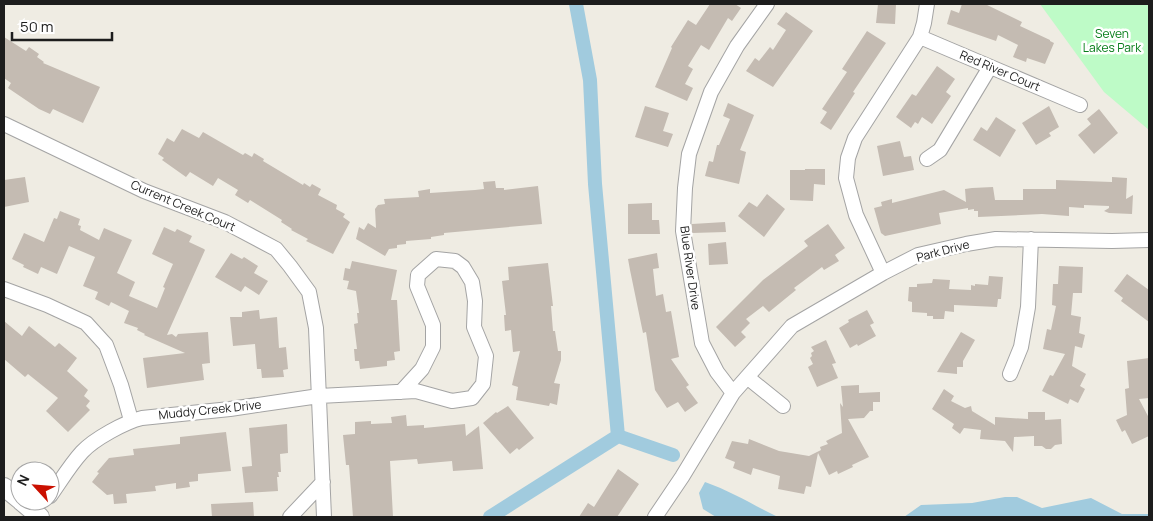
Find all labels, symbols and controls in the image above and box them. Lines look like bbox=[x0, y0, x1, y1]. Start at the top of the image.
scale bar bbox=[12, 10, 112, 42]
text: 50 m bbox=[20, 16, 54, 37]
park label: Seven Lakes Park bbox=[1083, 25, 1142, 56]
street label: Red River Court bbox=[957, 46, 1043, 95]
street label: Current Creek Court bbox=[128, 176, 238, 235]
street label: Blue River Drive bbox=[676, 225, 705, 311]
street label: Park Drive bbox=[914, 235, 971, 266]
street label: Muddy Creek Drive bbox=[158, 396, 262, 423]
north arrow bbox=[10, 461, 60, 511]
text: N bbox=[12, 471, 34, 489]

